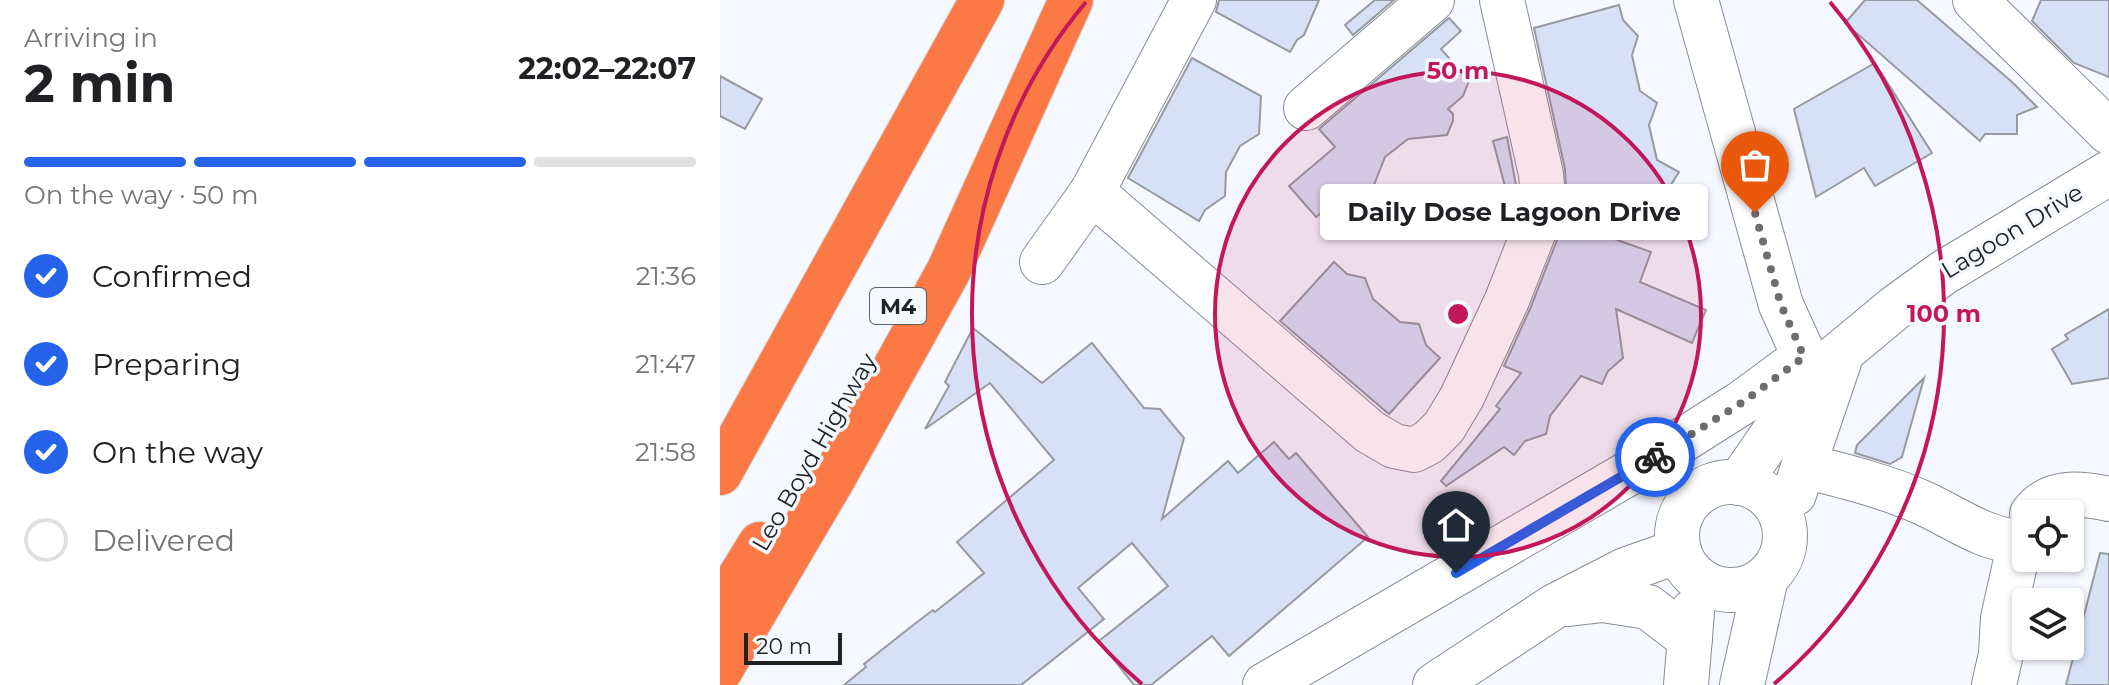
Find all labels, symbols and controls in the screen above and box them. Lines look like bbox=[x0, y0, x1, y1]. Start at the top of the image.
text: Arriving in bbox=[24, 22, 158, 54]
text: 22:02–22:07 bbox=[518, 50, 696, 87]
text: 2 min bbox=[24, 52, 176, 115]
text: 50 m bbox=[1427, 56, 1489, 85]
pin bbox=[1721, 131, 1789, 213]
icon: bag bbox=[1733, 143, 1777, 187]
street label: Lagoon Drive bbox=[1936, 177, 2088, 285]
text: On the way · 50 m bbox=[24, 179, 259, 211]
callout: Daily Dose Lagoon Drive bbox=[1319, 185, 1707, 241]
text: Daily Dose Lagoon Drive bbox=[1347, 196, 1681, 228]
icon: check bbox=[24, 254, 68, 298]
text: Confirmed bbox=[92, 258, 252, 295]
text: 21:36 bbox=[636, 260, 696, 292]
road number: M4 bbox=[870, 288, 926, 324]
text: 100 m bbox=[1907, 299, 1981, 328]
centre of rings bbox=[1444, 300, 1472, 328]
icon: check bbox=[24, 342, 68, 386]
text: Preparing bbox=[92, 346, 241, 383]
text: 21:47 bbox=[635, 348, 696, 380]
street label: Leo Boyd Highway bbox=[746, 348, 882, 556]
courier bbox=[1615, 417, 1695, 497]
icon: check bbox=[24, 430, 68, 474]
text: On the way bbox=[92, 434, 263, 471]
icon: bike bbox=[1633, 435, 1677, 479]
text: 21:58 bbox=[635, 436, 696, 468]
pin bbox=[1422, 491, 1490, 573]
map controls bbox=[2012, 500, 2084, 660]
button: locate bbox=[2012, 500, 2084, 572]
icon: home bbox=[1434, 503, 1478, 547]
text: Delivered bbox=[92, 522, 235, 559]
button: layers bbox=[2012, 588, 2084, 660]
scale bar bbox=[744, 629, 842, 665]
text: 20 m bbox=[756, 633, 812, 660]

